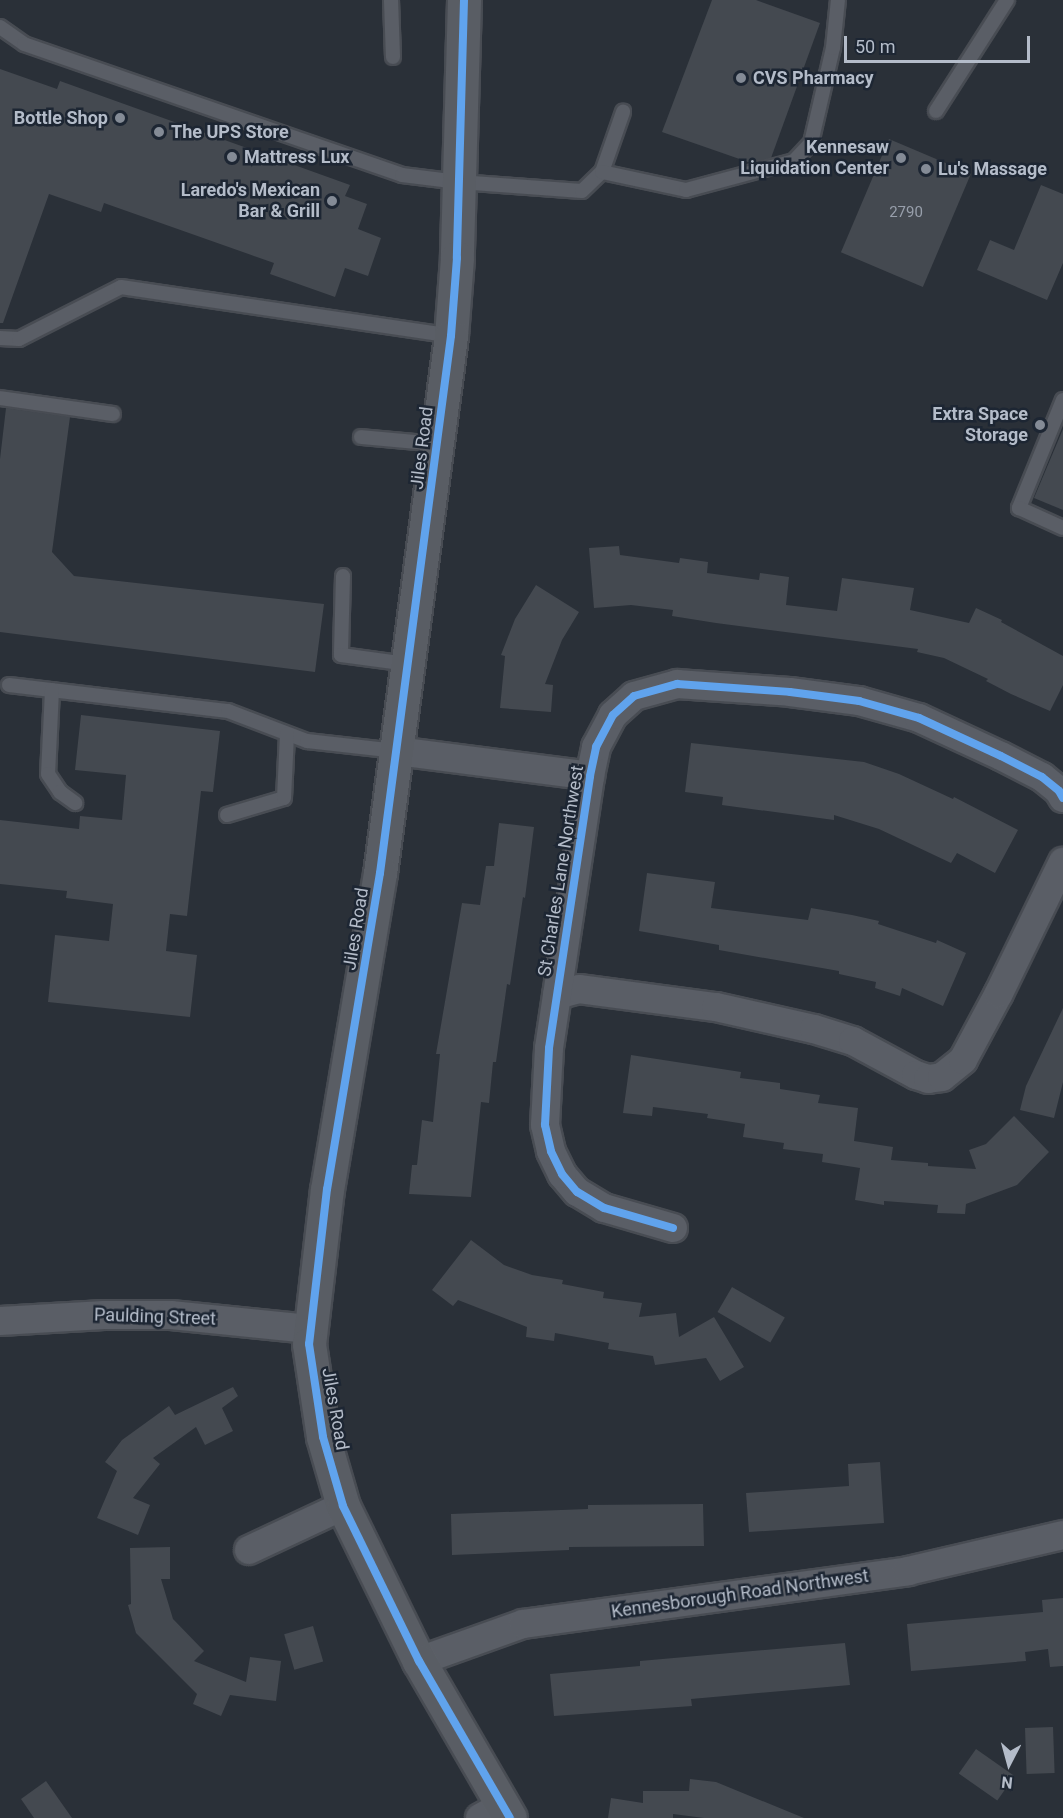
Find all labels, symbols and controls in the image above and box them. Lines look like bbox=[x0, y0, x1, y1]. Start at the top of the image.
scale bar bbox=[847, 24, 1033, 62]
text: 50 m bbox=[855, 36, 895, 57]
place label: CVS Pharmacy bbox=[753, 67, 874, 89]
marker: CVS Pharmacy bbox=[734, 71, 748, 85]
place label: Bottle Shop bbox=[14, 107, 108, 129]
marker: Bottle Shop bbox=[113, 111, 127, 125]
place label: The UPS Store bbox=[171, 121, 289, 143]
marker: The UPS Store bbox=[152, 125, 166, 139]
place label: Kennesaw Liquidation Center bbox=[740, 137, 889, 180]
place label: Mattress Lux bbox=[244, 146, 349, 168]
marker: Mattress Lux bbox=[225, 150, 239, 164]
marker: Kennesaw Liquidation Center bbox=[894, 151, 908, 165]
place label: Lu's Massage bbox=[938, 158, 1047, 180]
marker: Lu's Massage bbox=[919, 162, 933, 176]
place label: Laredo's Mexican Bar & Grill bbox=[181, 180, 320, 222]
marker: Laredo's Mexican Bar & Grill bbox=[325, 194, 339, 208]
house number: 2790 bbox=[889, 204, 923, 222]
place label: Extra Space Storage bbox=[932, 404, 1028, 446]
street label: Jiles Road bbox=[406, 405, 438, 491]
marker: Extra Space Storage bbox=[1033, 418, 1047, 432]
street label: St Charles Lane Northwest bbox=[534, 764, 588, 978]
street label: Jiles Road bbox=[339, 886, 373, 972]
street label: Paulding Street bbox=[94, 1304, 216, 1330]
street label: Jiles Road bbox=[317, 1366, 353, 1452]
street label: Kennesborough Road Northwest bbox=[610, 1565, 870, 1623]
north arrow bbox=[979, 1734, 1039, 1794]
text: N bbox=[1000, 1772, 1014, 1792]

